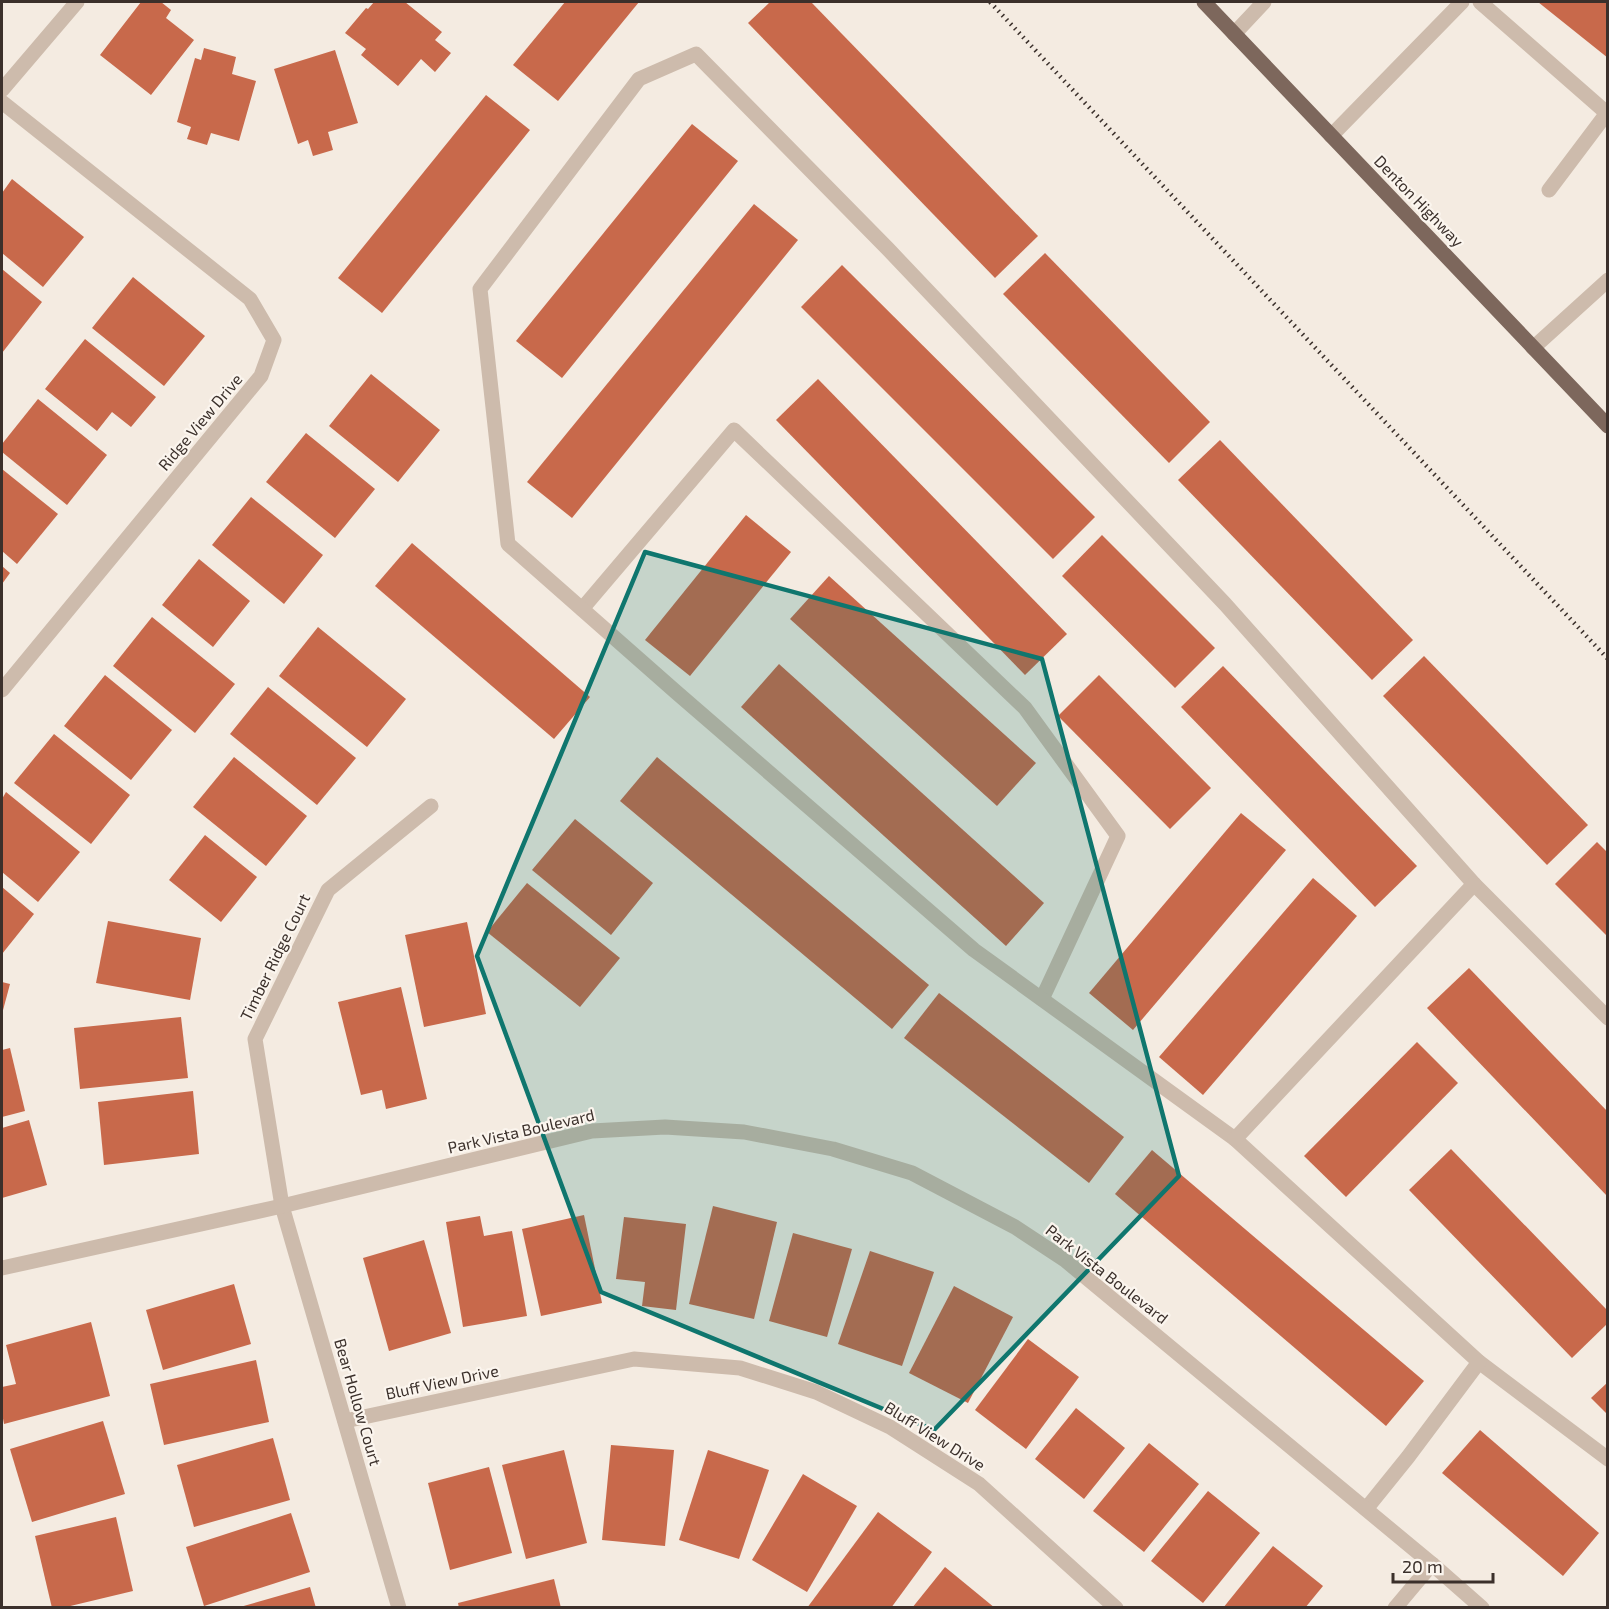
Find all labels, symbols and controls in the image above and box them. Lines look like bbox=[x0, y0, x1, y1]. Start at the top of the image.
street label: Denton Highway bbox=[1371, 151, 1468, 251]
street label: Ridge View Drive bbox=[154, 369, 246, 474]
street label: Timber Ridge Court bbox=[236, 890, 313, 1023]
street label: Park Vista Boulevard bbox=[446, 1104, 596, 1157]
street label: Park Vista Boulevard bbox=[1042, 1220, 1172, 1327]
street label: Bear Hollow Court bbox=[331, 1336, 386, 1468]
street label: Bluff View Drive bbox=[384, 1360, 500, 1403]
street label: Bluff View Drive bbox=[881, 1397, 989, 1474]
scale bar bbox=[1393, 1546, 1494, 1584]
text: 20 m bbox=[1402, 1555, 1443, 1577]

